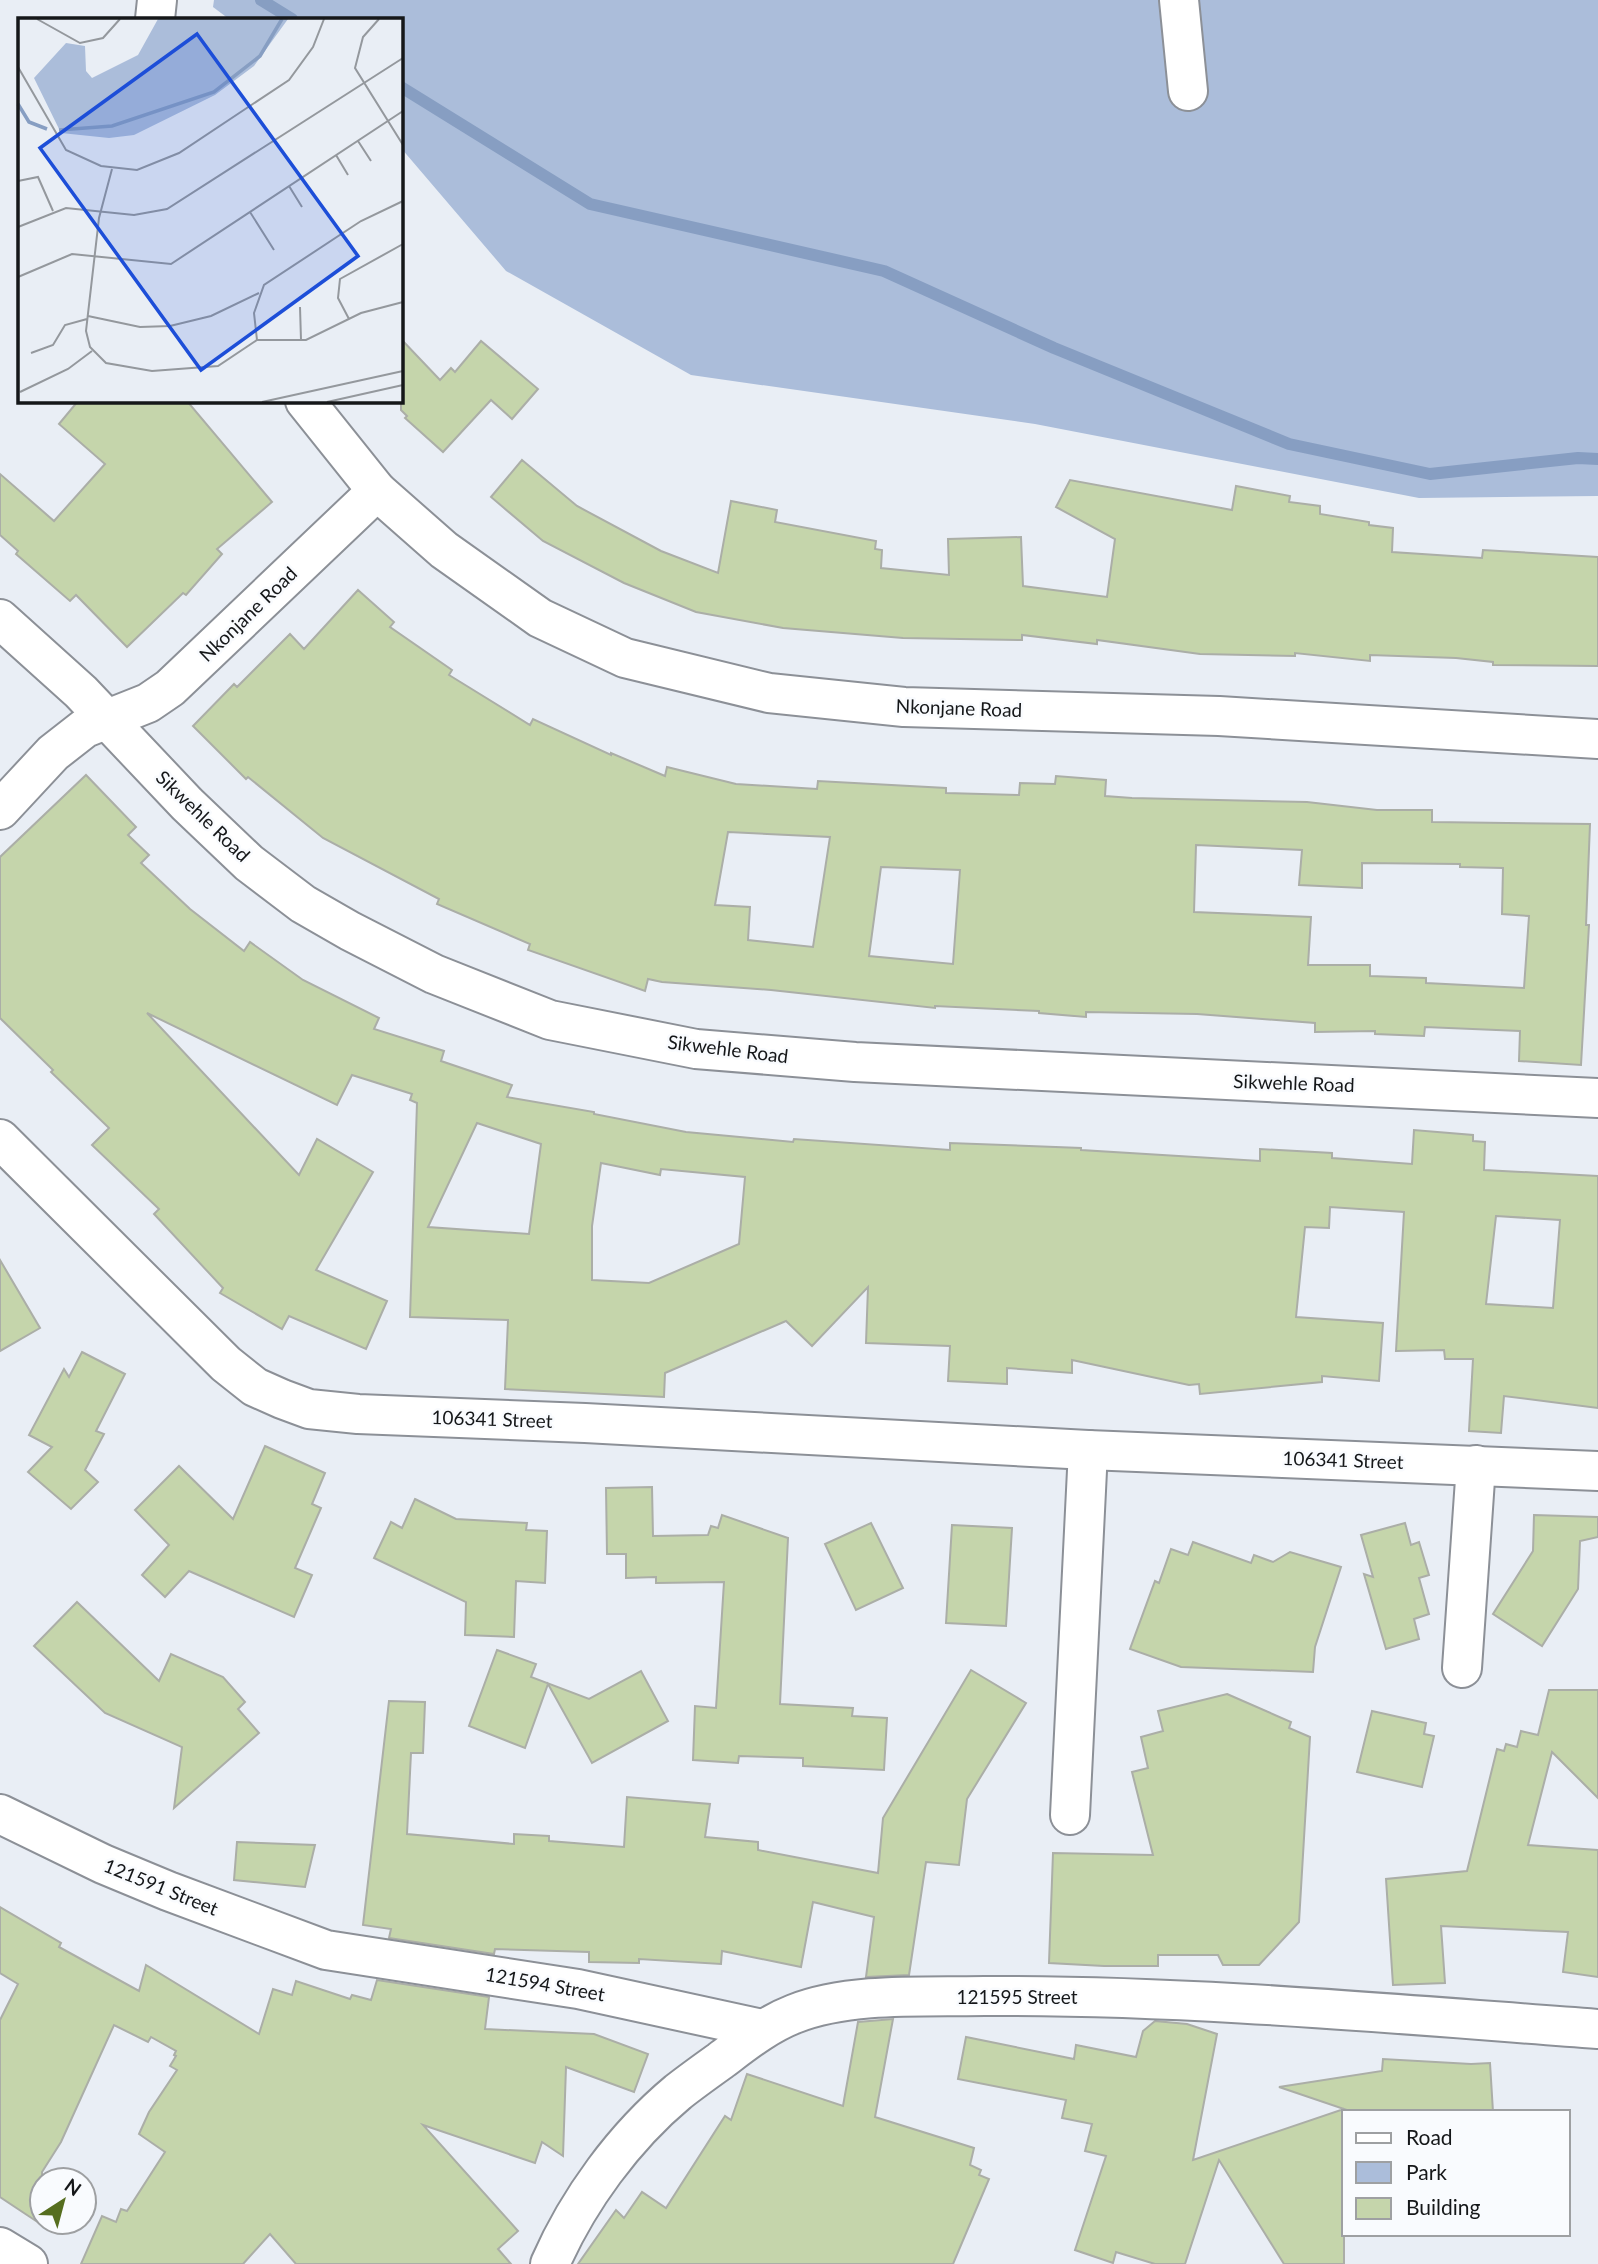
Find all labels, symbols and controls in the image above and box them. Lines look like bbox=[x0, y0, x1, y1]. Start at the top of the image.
inset map bbox=[18, 18, 402, 402]
street label: Nkonjane Road bbox=[194, 561, 301, 666]
street label: Nkonjane Road bbox=[895, 694, 1023, 721]
street label: Sikwehle Road bbox=[152, 765, 255, 866]
street label: Sikwehle Road bbox=[666, 1030, 790, 1067]
street label: Sikwehle Road bbox=[1233, 1069, 1355, 1096]
street label: 106341 Street bbox=[431, 1405, 553, 1432]
street label: 106341 Street bbox=[1282, 1446, 1404, 1473]
street label: 121591 Street bbox=[101, 1853, 222, 1920]
street label: 121594 Street bbox=[484, 1962, 607, 2005]
street label: 121595 Street bbox=[956, 1985, 1078, 2008]
legend bbox=[1342, 2110, 1570, 2236]
text: Road bbox=[1406, 2124, 1453, 2149]
text: Park bbox=[1406, 2159, 1447, 2184]
north arrow bbox=[28, 2166, 98, 2236]
text: N bbox=[61, 2173, 86, 2200]
text: Building bbox=[1406, 2194, 1481, 2219]

